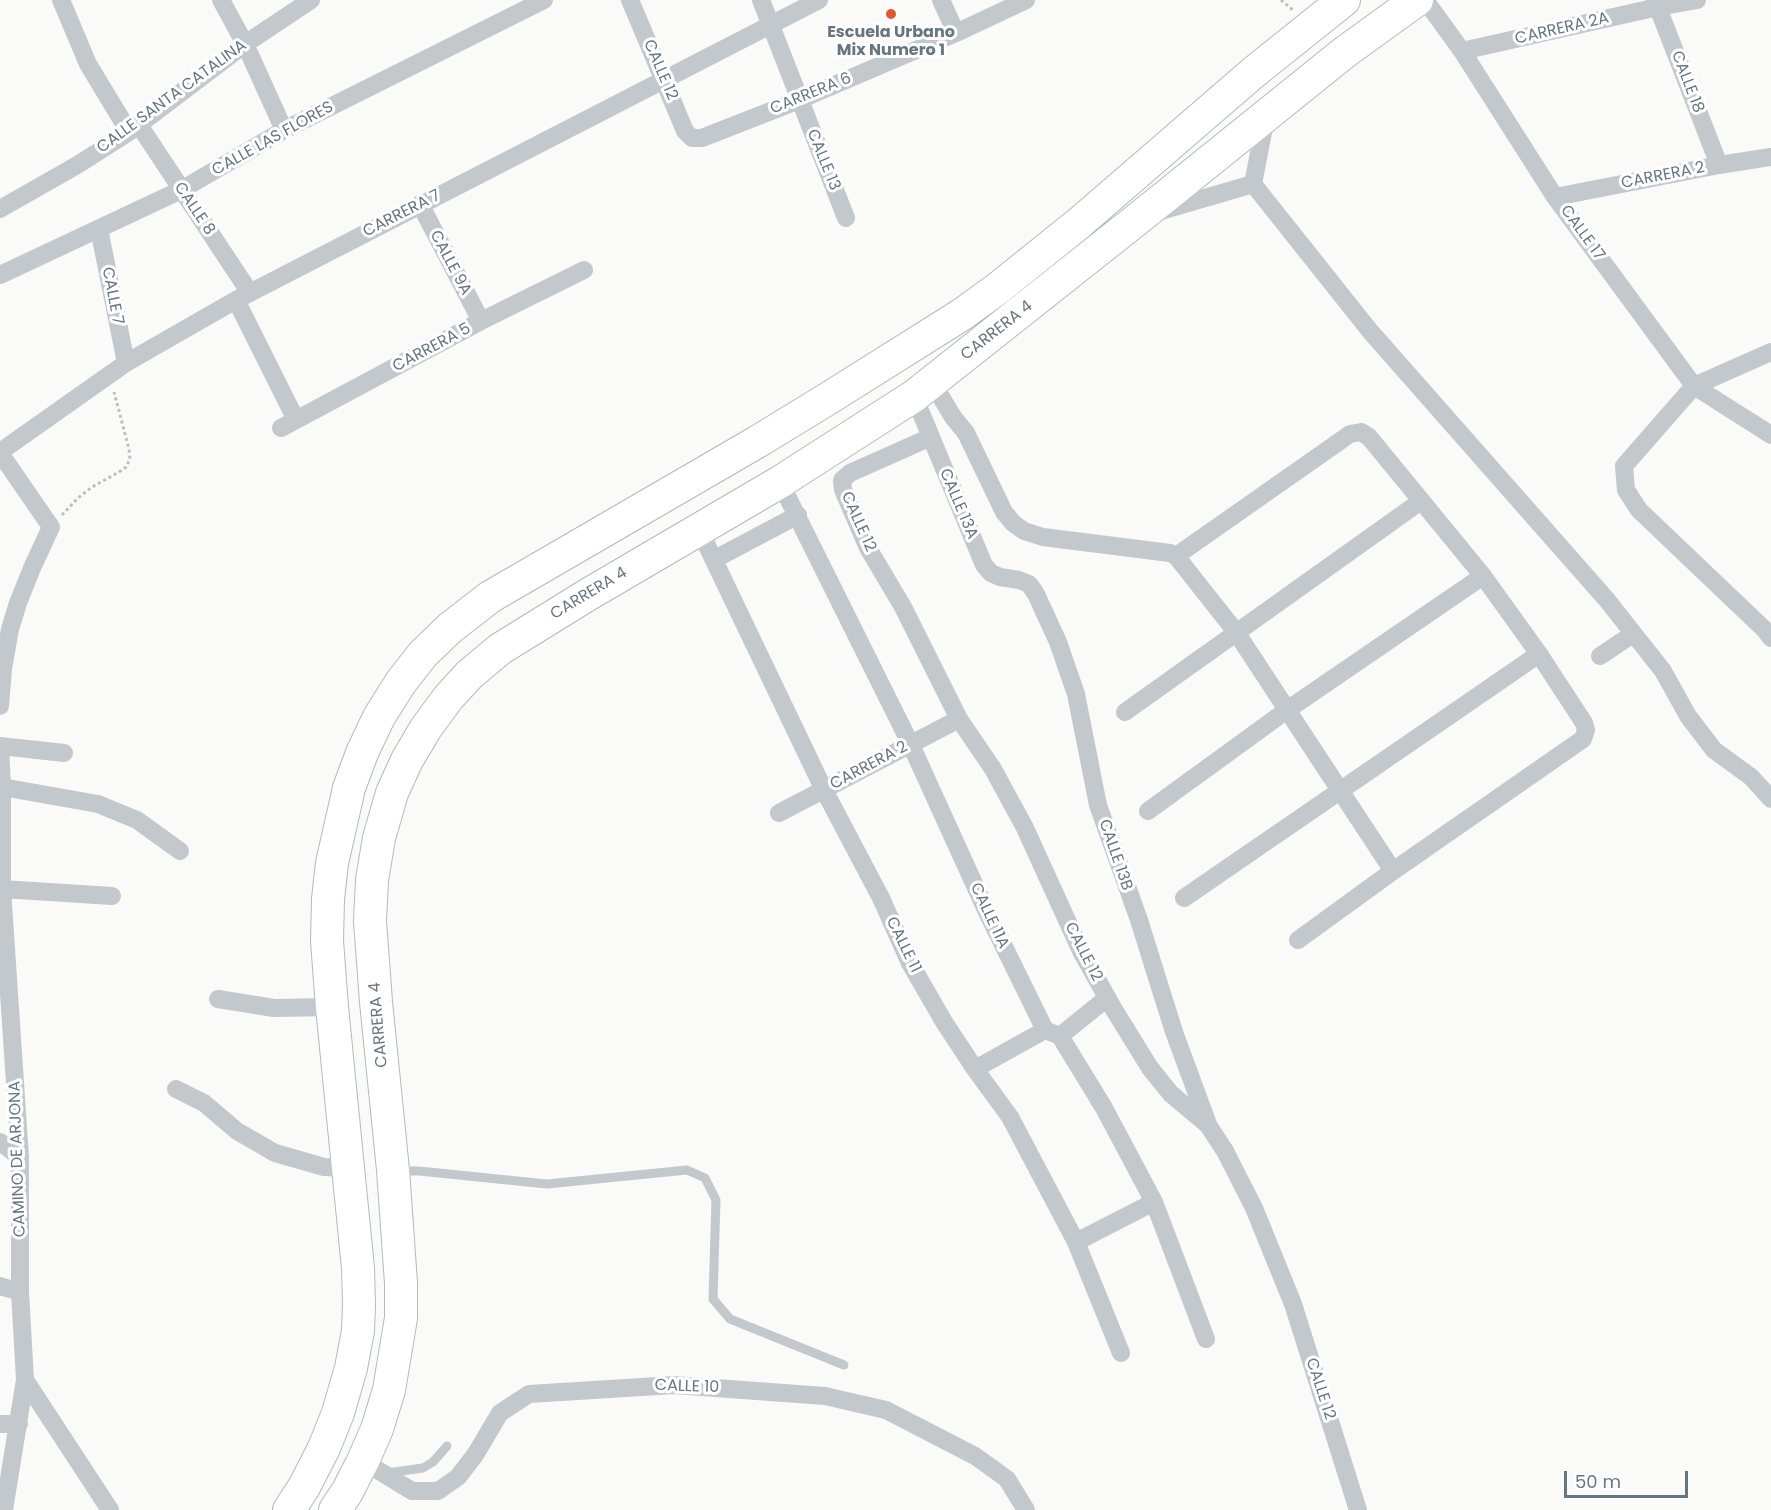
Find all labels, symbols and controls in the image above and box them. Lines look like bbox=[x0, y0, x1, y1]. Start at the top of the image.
marker: Escuela Urbano Mix Numero 1 bbox=[884, 7, 898, 21]
street label: CARRERA 2A bbox=[1513, 9, 1611, 49]
place label: Escuela Urbano Mix Numero 1 bbox=[827, 23, 955, 61]
street label: CALLE SANTA CATALINA bbox=[94, 36, 250, 158]
street label: CALLE 12 bbox=[639, 37, 681, 103]
street label: CALLE 18 bbox=[1666, 48, 1708, 116]
street label: CARRERA 6 bbox=[768, 69, 854, 119]
street label: CALLE LAS FLORES bbox=[209, 98, 337, 180]
street label: CALLE 13 bbox=[802, 127, 844, 193]
street label: CARRERA 2 bbox=[1620, 158, 1706, 194]
street label: CALLE 8 bbox=[169, 179, 219, 239]
street label: CARRERA 7 bbox=[360, 186, 444, 242]
street label: CALLE 17 bbox=[1556, 202, 1608, 264]
street label: CALLE 9A bbox=[425, 227, 475, 299]
street label: CALLE 7 bbox=[97, 266, 127, 326]
street label: CARRERA 4 bbox=[957, 297, 1037, 365]
street label: CARRERA 5 bbox=[390, 319, 474, 377]
street label: CALLE 13A bbox=[935, 466, 981, 542]
street label: CALLE 12 bbox=[836, 489, 880, 555]
street label: CARRERA 4 bbox=[547, 564, 631, 624]
street label: CARRERA 2 bbox=[827, 738, 911, 794]
street label: CALLE 13B bbox=[1094, 817, 1136, 893]
street label: CALLE 11A bbox=[965, 880, 1013, 952]
street label: CALLE 11 bbox=[881, 914, 925, 976]
street label: CALLE 12 bbox=[1060, 919, 1106, 985]
street label: CARRERA 4 bbox=[366, 982, 392, 1068]
street label: CAMINO DE ARJONA bbox=[6, 1081, 30, 1237]
street label: CALLE 12 bbox=[1301, 1356, 1339, 1422]
street label: CALLE 10 bbox=[654, 1376, 720, 1398]
scale bar bbox=[1567, 1459, 1692, 1497]
text: 50 m bbox=[1575, 1469, 1621, 1494]

